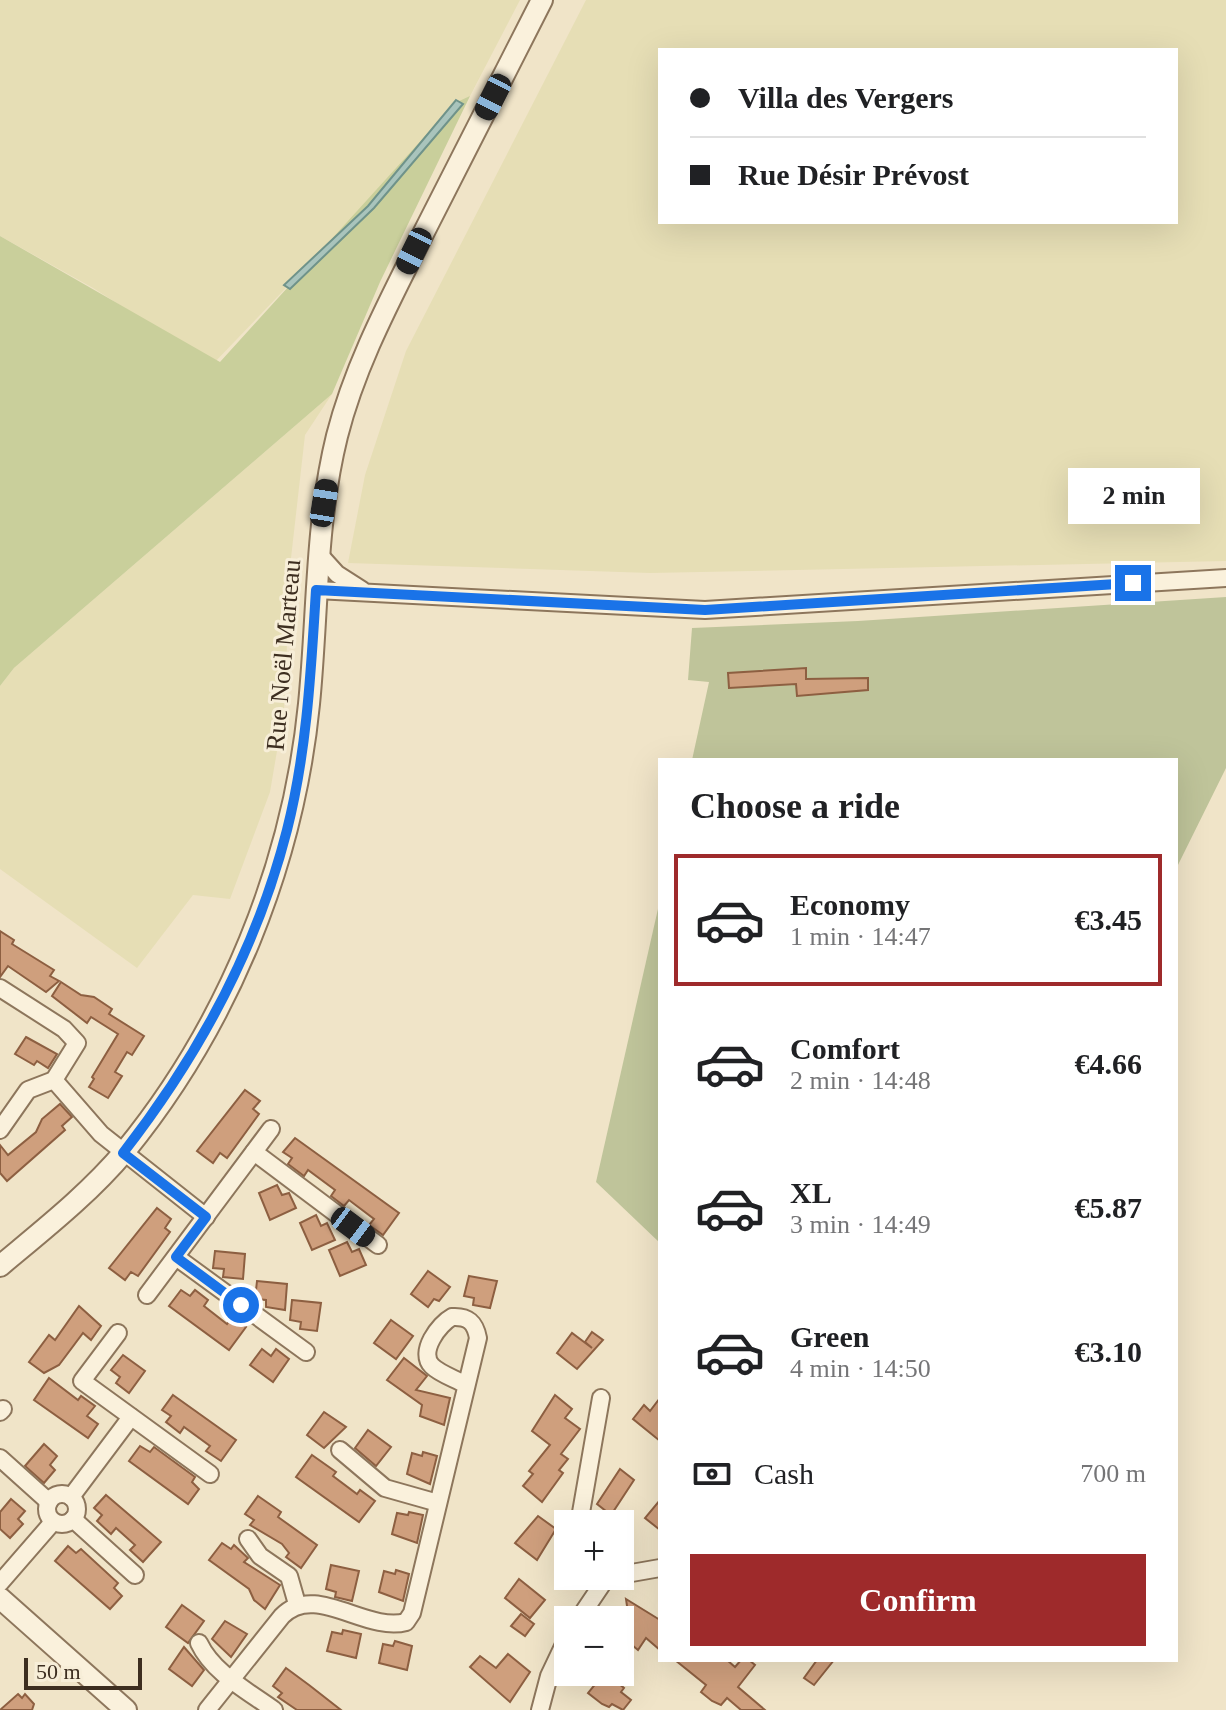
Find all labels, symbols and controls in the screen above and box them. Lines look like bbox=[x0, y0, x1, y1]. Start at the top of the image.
car bbox=[471, 70, 515, 124]
text: Villa des Vergers bbox=[738, 81, 954, 114]
text: Rue Désir Prévost bbox=[738, 158, 969, 191]
car bbox=[393, 224, 435, 278]
callout: 2 min bbox=[1067, 467, 1199, 523]
car bbox=[308, 477, 340, 529]
text: 2 min bbox=[1103, 481, 1165, 510]
street label: Rue Noël Marteau bbox=[261, 558, 306, 752]
route end bbox=[1115, 565, 1151, 601]
text: Choose a ride bbox=[690, 786, 900, 826]
icon: car bbox=[694, 884, 766, 956]
text: Economy bbox=[790, 888, 910, 921]
text: €3.45 bbox=[1075, 903, 1142, 936]
text: 1 min · 14:47 bbox=[790, 922, 931, 951]
icon: car bbox=[694, 1028, 766, 1100]
text: Comfort bbox=[790, 1032, 900, 1065]
text: €4.66 bbox=[1075, 1047, 1142, 1080]
text: 2 min · 14:48 bbox=[790, 1066, 931, 1095]
icon: car bbox=[694, 1172, 766, 1244]
text: XL bbox=[790, 1176, 832, 1209]
text: €5.87 bbox=[1075, 1191, 1142, 1224]
car bbox=[327, 1203, 379, 1251]
text: 3 min · 14:49 bbox=[790, 1210, 931, 1239]
route start bbox=[223, 1287, 259, 1323]
icon: car bbox=[694, 1316, 766, 1388]
text: Green bbox=[790, 1320, 869, 1353]
text: €3.10 bbox=[1075, 1335, 1142, 1368]
text: 4 min · 14:50 bbox=[790, 1354, 931, 1383]
icon: cash bbox=[690, 1452, 734, 1496]
text: Cash bbox=[754, 1457, 814, 1490]
text: 700 m bbox=[1080, 1459, 1146, 1488]
map controls bbox=[554, 1510, 634, 1686]
button: + bbox=[554, 1510, 634, 1590]
button: Confirm bbox=[690, 1554, 1146, 1646]
button: − bbox=[554, 1606, 634, 1686]
scale bar bbox=[24, 1654, 142, 1690]
text: 50 m bbox=[36, 1659, 81, 1684]

